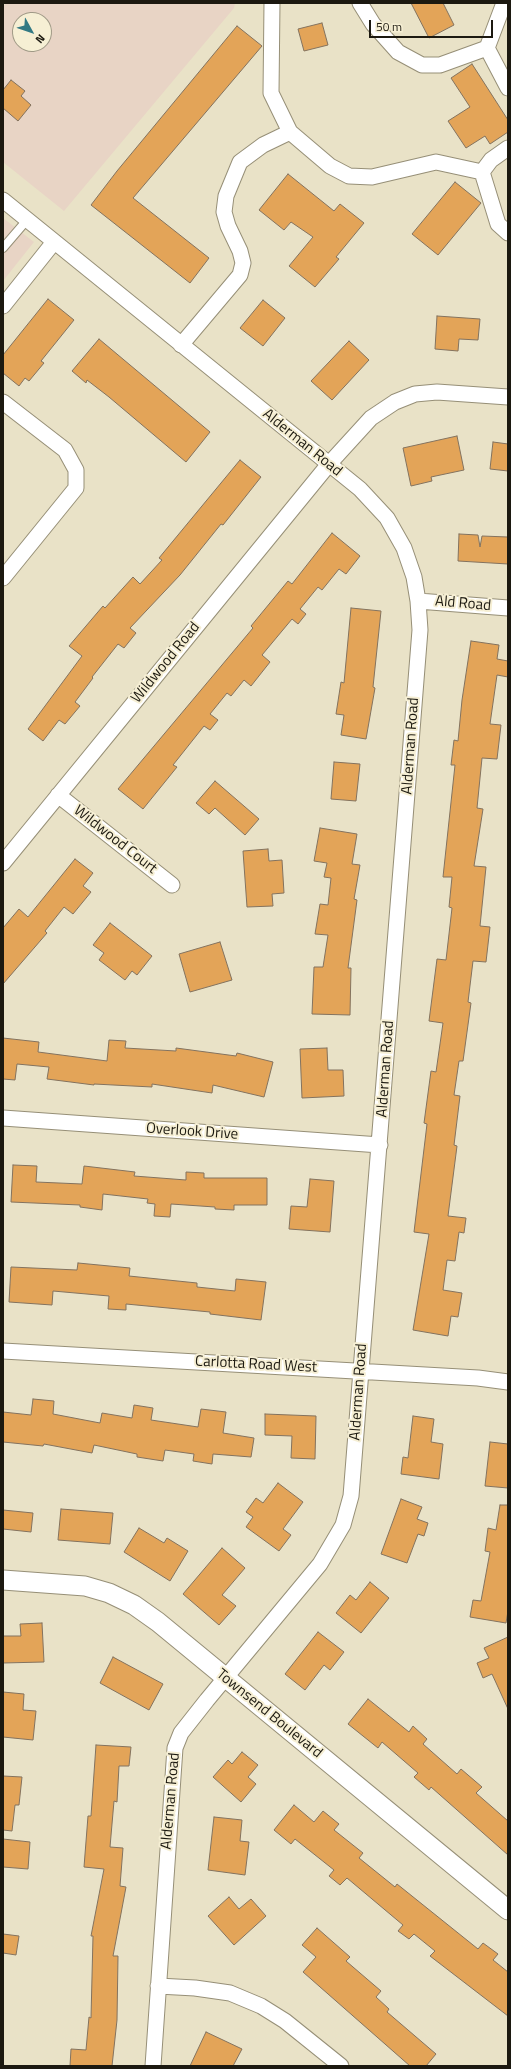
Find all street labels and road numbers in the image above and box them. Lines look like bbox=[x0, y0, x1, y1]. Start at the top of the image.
street label: Alderman Road bbox=[259, 405, 345, 481]
street label: Ald Road bbox=[434, 593, 492, 615]
street label: Wildwood Road bbox=[128, 619, 204, 707]
street label: Alderman Road bbox=[399, 697, 423, 795]
street label: Wildwood Court bbox=[70, 802, 160, 878]
street label: Alderman Road bbox=[374, 1020, 398, 1118]
street label: Overlook Drive bbox=[145, 1120, 239, 1144]
street label: Alderman Road bbox=[347, 1343, 371, 1441]
street label: Carlotta Road West bbox=[195, 1353, 317, 1377]
street label: Townsend Boulevard bbox=[212, 1666, 326, 1762]
street label: Alderman Road bbox=[158, 1752, 184, 1850]

